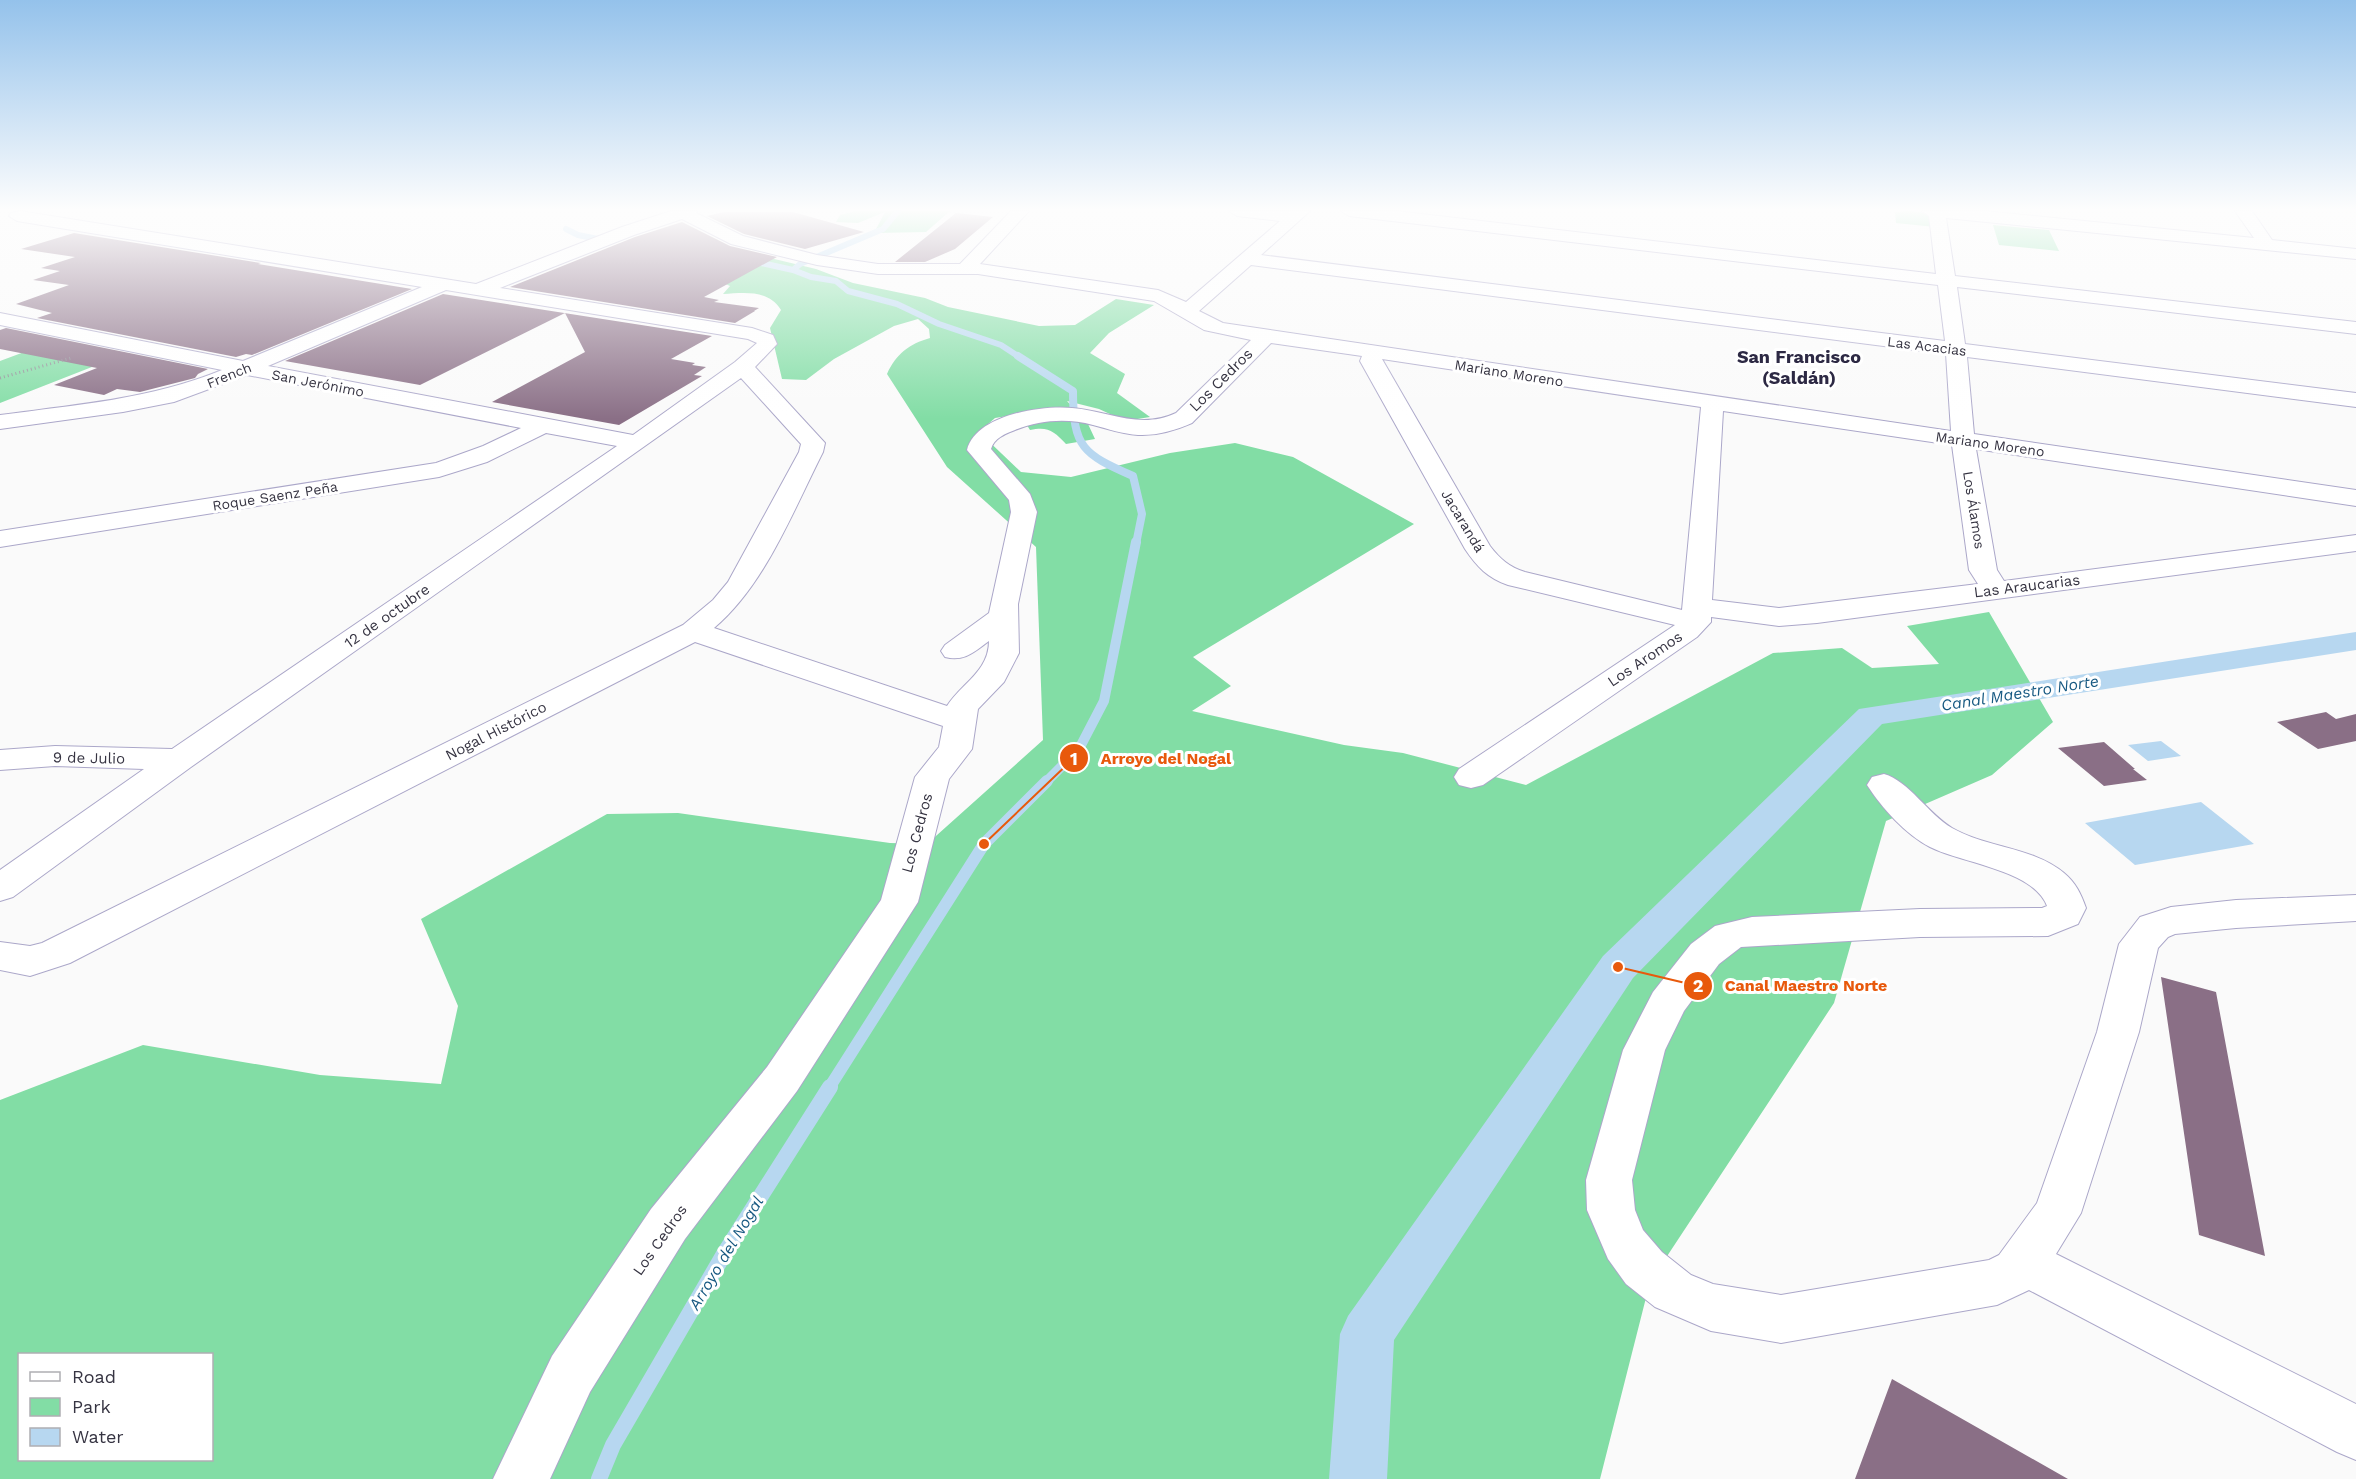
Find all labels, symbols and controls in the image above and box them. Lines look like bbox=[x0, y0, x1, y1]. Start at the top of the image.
street label: Las Acacias bbox=[1887, 333, 1967, 359]
street label: Los Cedros bbox=[1186, 345, 1256, 415]
district label: San Francisco (Saldán) bbox=[1737, 346, 1861, 388]
street label: Mariano Moreno bbox=[1453, 357, 1565, 389]
street label: French bbox=[204, 359, 254, 391]
street label: San Jerónimo bbox=[270, 366, 366, 400]
street label: Mariano Moreno bbox=[1934, 428, 2046, 460]
street label: Los Álamos bbox=[1960, 470, 1988, 550]
street label: Roque Saenz Peña bbox=[211, 478, 339, 514]
street label: Jacarandá bbox=[1438, 487, 1488, 555]
street label: Las Araucarias bbox=[1973, 571, 2081, 601]
street label: 12 de octubre bbox=[341, 580, 433, 652]
street label: Los Aromos bbox=[1604, 627, 1686, 691]
water label: Canal Maestro Norte bbox=[1940, 671, 2100, 715]
street label: Nogal Histórico bbox=[442, 698, 550, 764]
callout: Arroyo del Nogal bbox=[1059, 741, 1243, 775]
street label: 9 de Julio bbox=[53, 748, 125, 768]
text: 1 bbox=[1070, 748, 1078, 769]
text: Arroyo del Nogal bbox=[1101, 749, 1232, 768]
street label: Los Cedros bbox=[898, 791, 936, 875]
callout: Canal Maestro Norte bbox=[1683, 969, 1900, 1003]
text: 2 bbox=[1693, 975, 1703, 996]
text: Canal Maestro Norte bbox=[1725, 976, 1887, 995]
water label: Arroyo del Nogal bbox=[684, 1193, 767, 1314]
street label: Los Cedros bbox=[629, 1201, 691, 1279]
legend bbox=[18, 1353, 213, 1461]
text: Road bbox=[72, 1366, 116, 1387]
text: Park bbox=[72, 1396, 111, 1417]
text: Water bbox=[72, 1426, 124, 1447]

